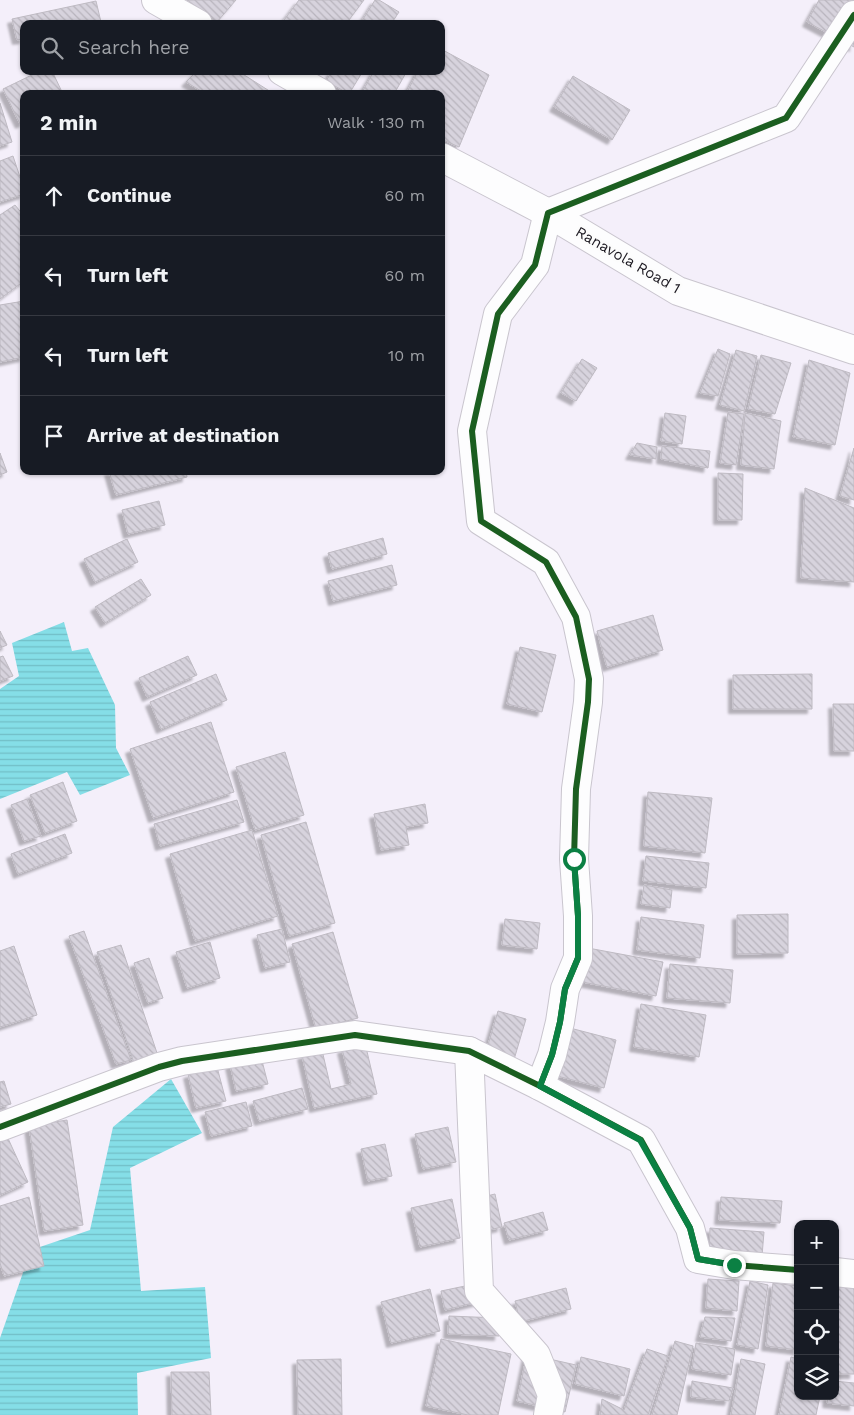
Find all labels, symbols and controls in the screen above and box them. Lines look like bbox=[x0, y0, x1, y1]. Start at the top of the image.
search box bbox=[20, 20, 445, 75]
icon: search bbox=[38, 34, 66, 62]
text: Search here bbox=[78, 36, 189, 59]
text: 2 min bbox=[40, 110, 97, 135]
text: Walk · 130 m bbox=[327, 113, 425, 132]
icon: ahead bbox=[40, 182, 68, 210]
text: Continue bbox=[87, 184, 171, 207]
text: 60 m bbox=[385, 186, 425, 205]
street label: Ranavola Road 1 bbox=[572, 223, 684, 297]
icon: left bbox=[40, 262, 68, 290]
text: Turn left bbox=[87, 264, 168, 287]
text: 60 m bbox=[385, 266, 425, 285]
icon: left bbox=[40, 342, 68, 370]
text: Turn left bbox=[87, 344, 168, 367]
text: 10 m bbox=[388, 346, 425, 365]
icon: arrive bbox=[40, 422, 68, 450]
text: Arrive at destination bbox=[87, 424, 279, 447]
route start bbox=[563, 848, 586, 871]
map controls bbox=[794, 1220, 839, 1400]
button: + bbox=[794, 1220, 839, 1265]
route end bbox=[723, 1254, 746, 1277]
button: − bbox=[794, 1265, 839, 1310]
button: locate bbox=[794, 1310, 839, 1355]
button: layers bbox=[794, 1355, 839, 1400]

